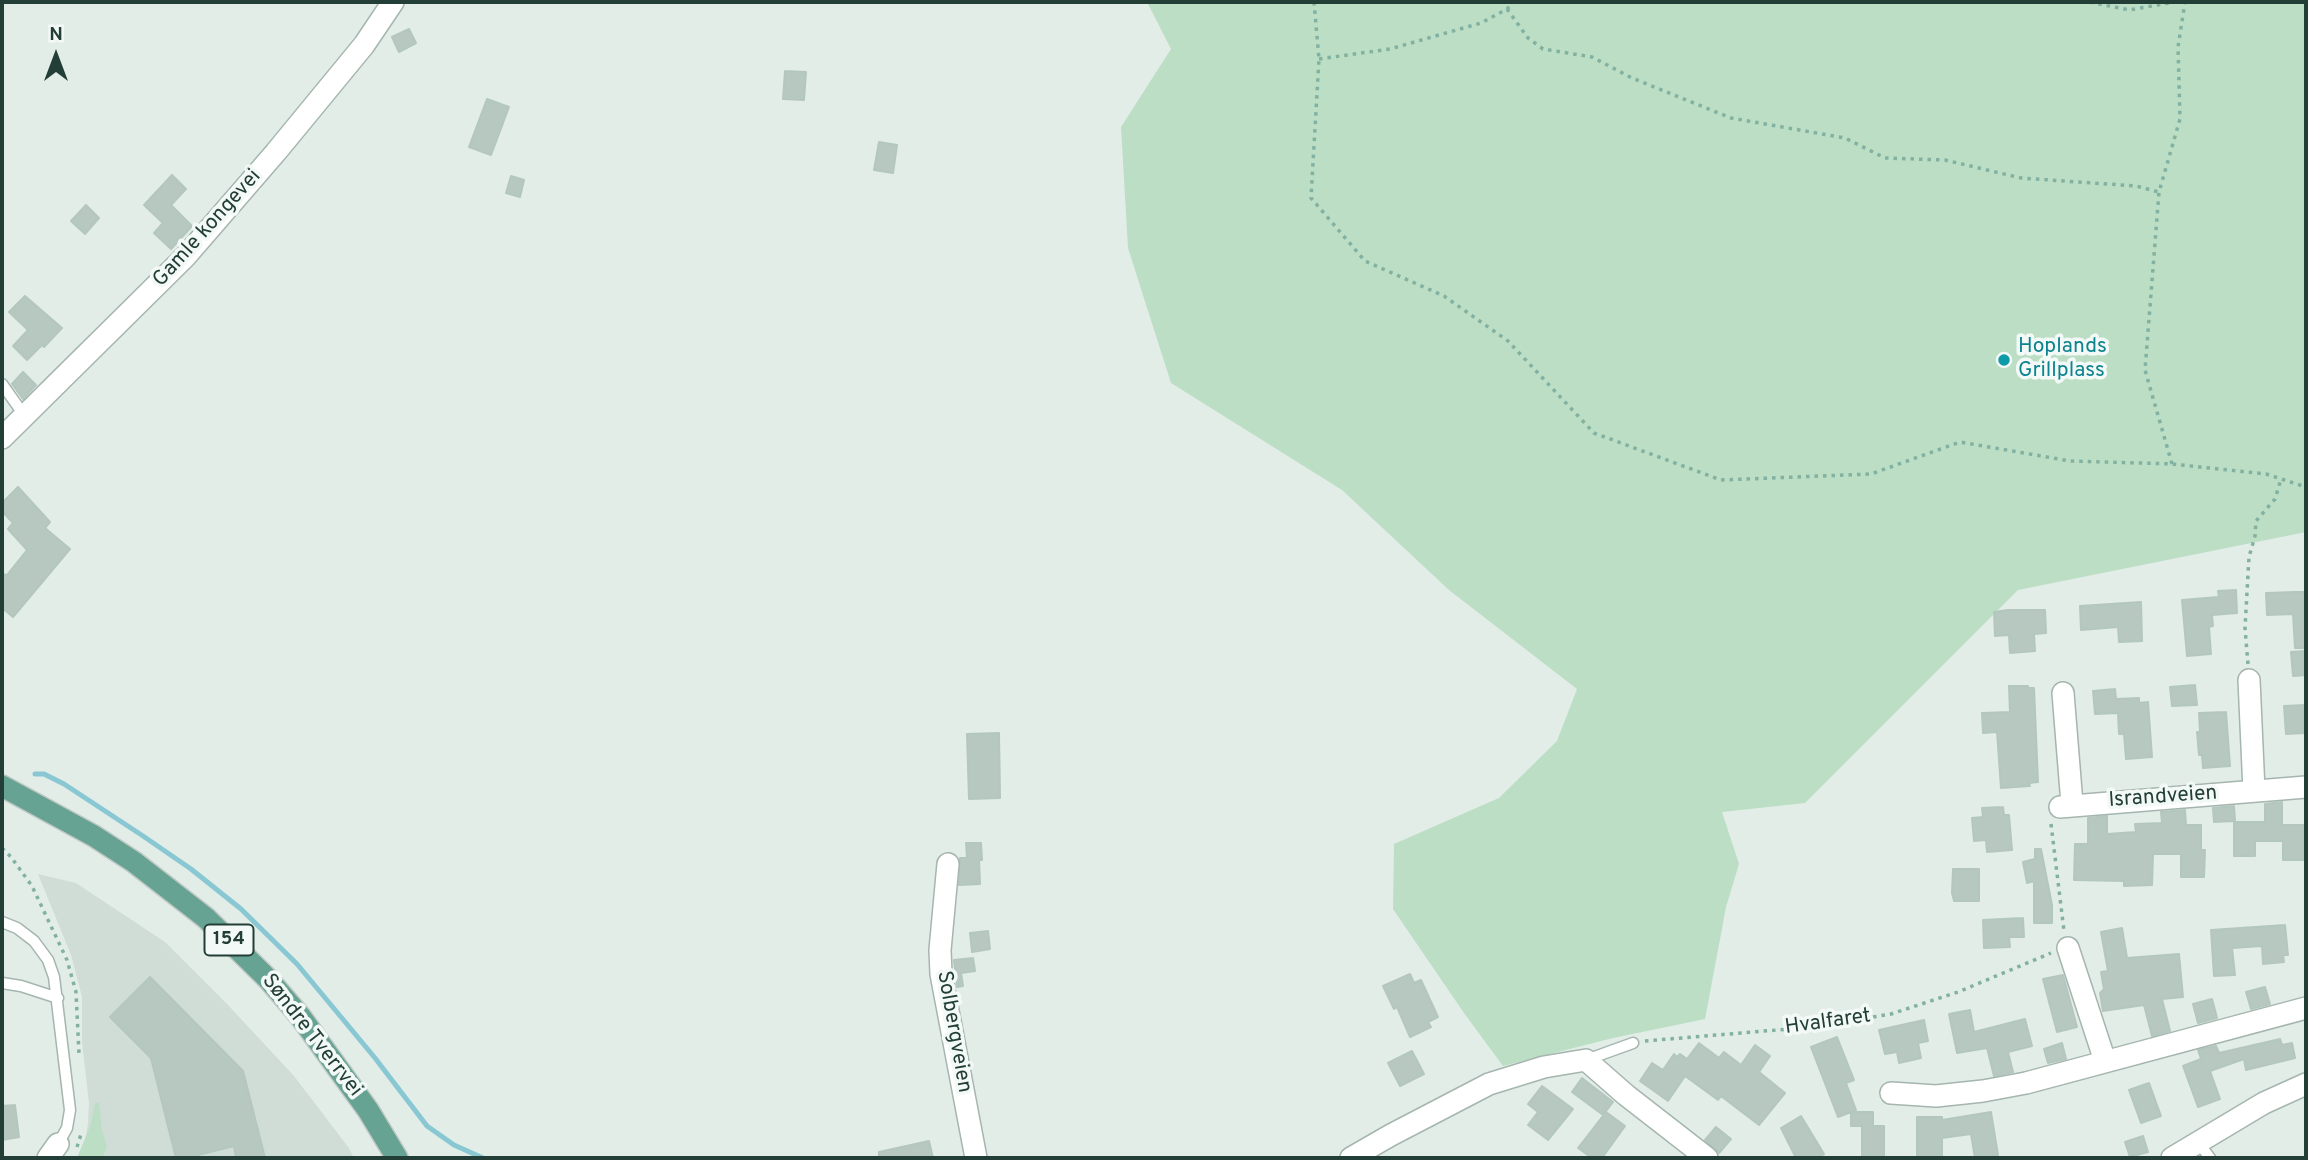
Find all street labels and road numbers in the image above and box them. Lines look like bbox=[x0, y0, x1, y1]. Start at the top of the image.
street label: Gamle kongevei bbox=[149, 165, 267, 293]
street label: Israndveien bbox=[2108, 782, 2218, 814]
road number: 154 bbox=[204, 924, 254, 956]
street label: Solbergveien bbox=[930, 969, 976, 1095]
street label: Søndre Tverrvei bbox=[255, 970, 367, 1102]
street label: Hvalfaret bbox=[1783, 1005, 1873, 1041]

